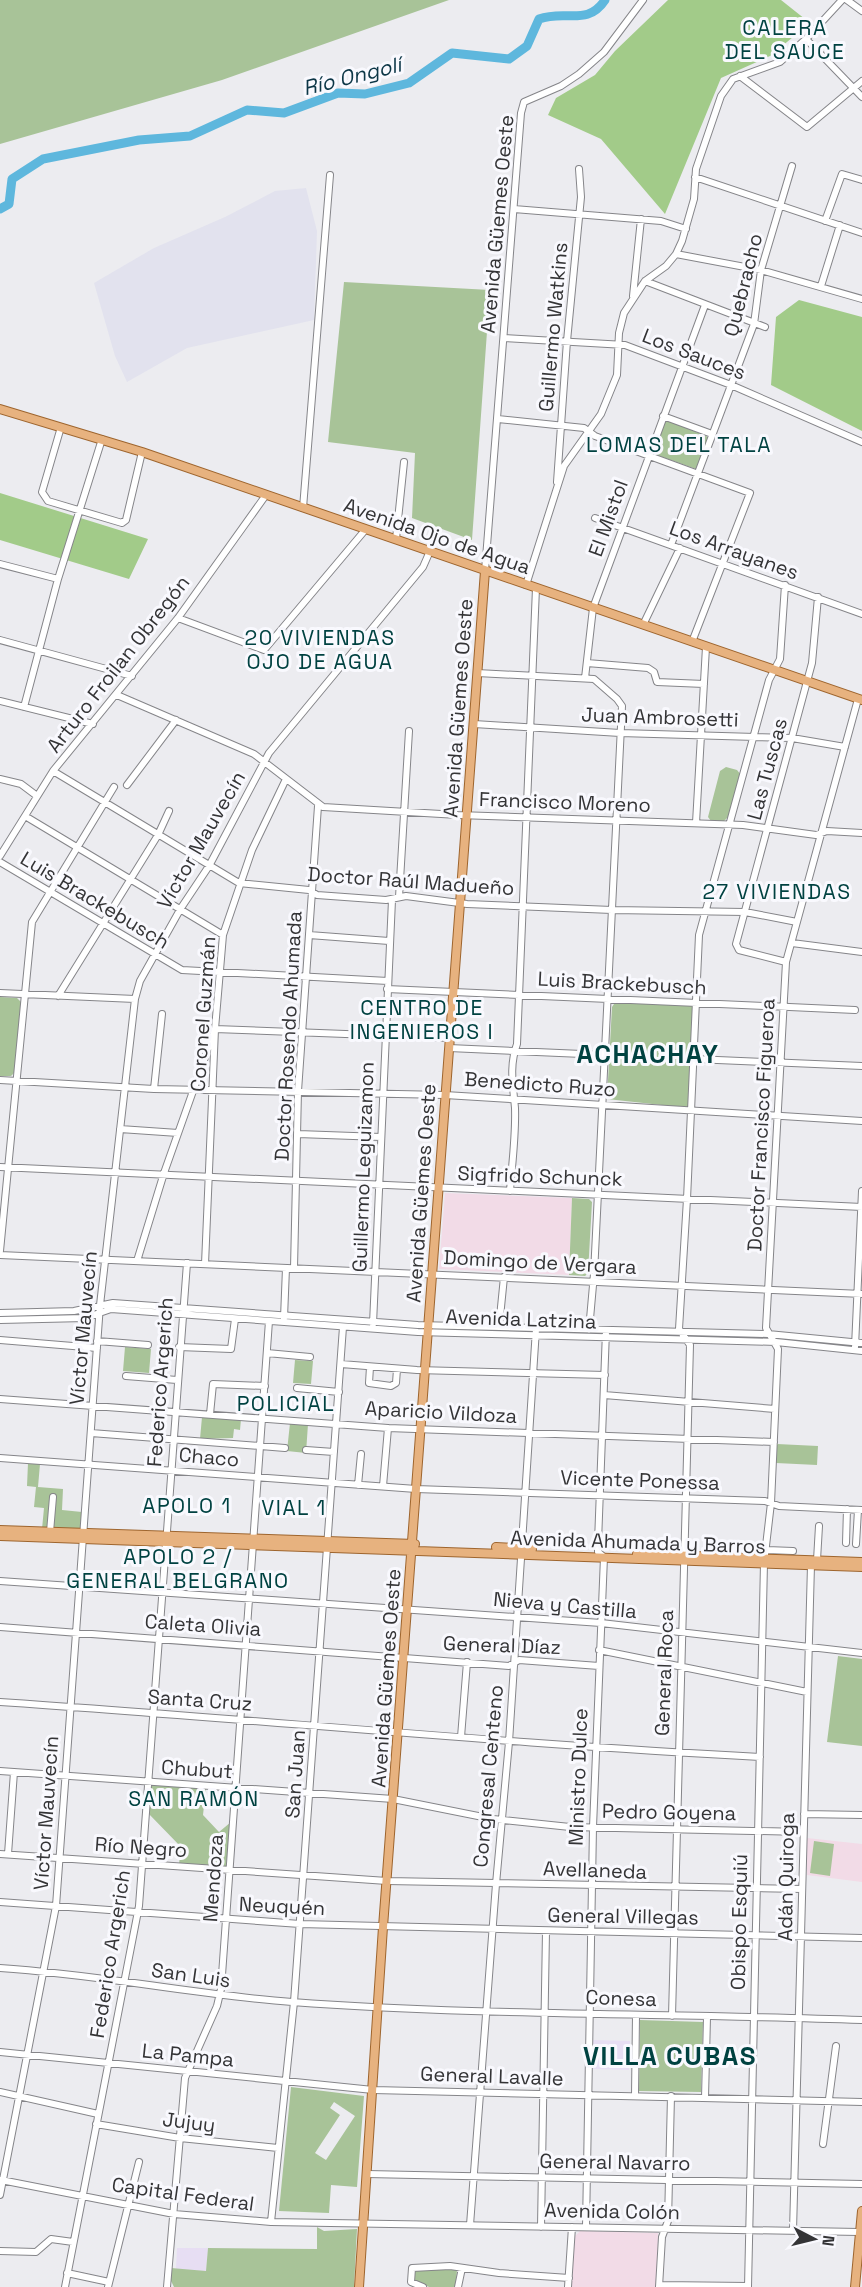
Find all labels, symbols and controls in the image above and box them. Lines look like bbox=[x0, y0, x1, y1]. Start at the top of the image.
district label: CALERA DEL SAUCE bbox=[725, 14, 845, 65]
water label: Río Ongolí bbox=[300, 50, 408, 101]
street label: Avenida Güemes Oeste bbox=[474, 114, 520, 334]
street label: Quebracho bbox=[718, 231, 768, 339]
street label: Guillermo Watkins bbox=[533, 241, 573, 413]
street label: Los Sauces bbox=[638, 322, 750, 386]
district label: LOMAS DEL TALA bbox=[586, 431, 772, 458]
street label: El Mistol bbox=[582, 476, 634, 560]
street label: Avenida Ojo de Agua bbox=[340, 492, 534, 580]
street label: Los Arrayanes bbox=[666, 515, 802, 585]
street label: Arturo Froilan Obregón bbox=[41, 570, 195, 758]
street label: Avenida Güemes Oeste bbox=[437, 598, 479, 818]
district label: 20 VIVIENDAS OJO DE AGUA bbox=[244, 624, 396, 675]
street label: Juan Ambrosetti bbox=[581, 701, 739, 733]
street label: Las Tuscas bbox=[741, 715, 793, 823]
street label: Víctor Mauvecín bbox=[151, 766, 251, 914]
street label: Francisco Moreno bbox=[479, 786, 651, 818]
street label: Luis Brackebusch bbox=[16, 845, 174, 955]
street label: Doctor Raúl Madueño bbox=[307, 861, 515, 901]
district label: 27 VIVIENDAS bbox=[702, 878, 852, 905]
street label: Doctor Rosendo Ahumada bbox=[268, 910, 308, 1162]
street label: Coronel Guzmán bbox=[185, 935, 221, 1093]
street label: Luis Brackebusch bbox=[537, 966, 707, 1000]
district label: CENTRO DE INGENIEROS I bbox=[350, 994, 494, 1045]
street label: Doctor Francisco Figueroa bbox=[741, 998, 781, 1252]
district label: ACHACHAY bbox=[576, 1037, 720, 1071]
street label: Guillermo Leguizamon bbox=[346, 1061, 380, 1273]
street label: Benedicto Ruzo bbox=[463, 1066, 617, 1102]
street label: Avenida Güemes Oeste bbox=[400, 1083, 442, 1303]
street label: Sigfrido Schunck bbox=[457, 1160, 623, 1192]
street label: Domingo de Vergara bbox=[443, 1244, 637, 1280]
street label: Víctor Mauvecín bbox=[63, 1250, 103, 1406]
street label: Federico Argerich bbox=[141, 1296, 179, 1468]
street label: Avenida Latzina bbox=[445, 1303, 597, 1335]
district label: POLICIAL bbox=[237, 1390, 335, 1417]
street label: Aparicio Vildoza bbox=[364, 1395, 518, 1429]
street label: Chaco bbox=[178, 1441, 240, 1473]
street label: Vicente Ponessa bbox=[560, 1464, 720, 1496]
district label: APOLO 1 bbox=[142, 1492, 232, 1519]
district label: VIAL 1 bbox=[261, 1494, 327, 1521]
street label: Avenida Ahumada y Barros bbox=[510, 1525, 766, 1559]
district label: APOLO 2 / GENERAL BELGRANO bbox=[66, 1543, 290, 1594]
street label: Avenida Güemes Oeste bbox=[365, 1568, 407, 1788]
street label: Nieva y Castilla bbox=[492, 1586, 638, 1624]
street label: Caleta Olivia bbox=[144, 1608, 262, 1642]
street label: General Roca bbox=[649, 1609, 679, 1737]
street label: General Díaz bbox=[443, 1630, 561, 1660]
street label: Santa Cruz bbox=[147, 1683, 253, 1717]
street label: Congresal Centeno bbox=[467, 1684, 509, 1868]
street label: Ministro Dulce bbox=[563, 1708, 593, 1846]
street label: San Juan bbox=[279, 1729, 311, 1819]
street label: Víctor Mauvecín bbox=[28, 1735, 64, 1891]
street label: Chubut bbox=[160, 1754, 234, 1784]
district label: SAN RAMÓN bbox=[128, 1785, 260, 1812]
street label: Pedro Goyena bbox=[602, 1798, 736, 1826]
street label: Adán Quiroga bbox=[772, 1812, 800, 1942]
street label: Río Negro bbox=[94, 1831, 188, 1863]
street label: Mendoza bbox=[197, 1833, 229, 1923]
street label: Obispo Esquiú bbox=[725, 1854, 753, 1990]
street label: Avellaneda bbox=[542, 1855, 648, 1885]
street label: Federico Argerich bbox=[84, 1868, 136, 2040]
street label: Neuquén bbox=[238, 1891, 326, 1921]
street label: General Villegas bbox=[547, 1902, 699, 1930]
street label: San Luis bbox=[150, 1957, 232, 1993]
street label: Conesa bbox=[585, 1984, 657, 2012]
street label: La Pampa bbox=[141, 2037, 235, 2073]
district label: VILLA CUBAS bbox=[583, 2039, 757, 2073]
street label: General Lavalle bbox=[420, 2061, 564, 2091]
street label: Jujuy bbox=[161, 2106, 217, 2138]
street label: General Navarro bbox=[539, 2148, 691, 2176]
street label: Capital Federal bbox=[110, 2171, 256, 2217]
street label: Avenida Colón bbox=[544, 2197, 680, 2225]
north arrow bbox=[784, 2209, 844, 2269]
text: N bbox=[817, 2234, 839, 2247]

